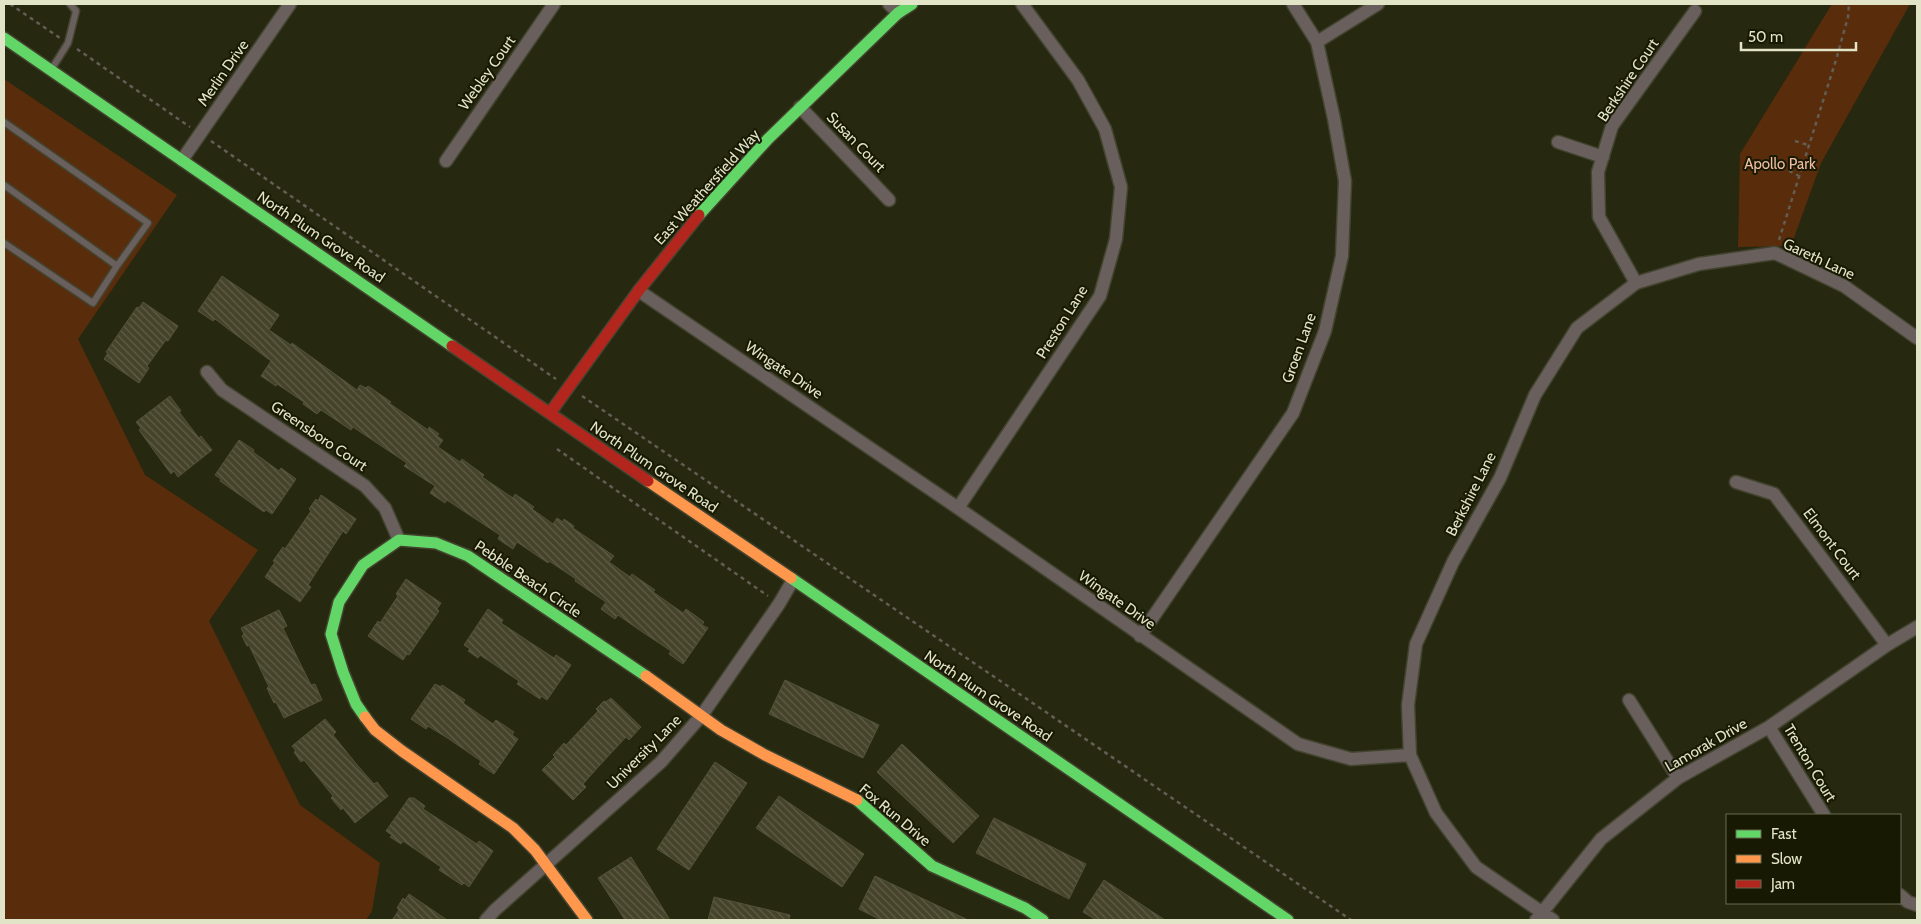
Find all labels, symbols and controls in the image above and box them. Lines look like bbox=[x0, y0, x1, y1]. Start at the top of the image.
scale bar bbox=[1741, 20, 1856, 52]
text: 50 m bbox=[1748, 28, 1783, 46]
street label: Webley Court bbox=[455, 32, 519, 114]
street label: Berkshire Court bbox=[1594, 35, 1662, 125]
street label: Merlin Drive bbox=[194, 36, 253, 110]
street label: Susan Court bbox=[823, 108, 889, 176]
street label: East Weathersfield Way bbox=[650, 125, 764, 249]
park label: Apollo Park bbox=[1744, 155, 1816, 173]
street label: North Plum Grove Road bbox=[254, 188, 388, 286]
street label: Gareth Lane bbox=[1780, 235, 1858, 284]
street label: Preston Lane bbox=[1032, 282, 1092, 362]
street label: Groen Lane bbox=[1278, 310, 1320, 385]
street label: Wingate Drive bbox=[742, 337, 827, 403]
street label: Greensboro Court bbox=[267, 397, 371, 475]
street label: North Plum Grove Road bbox=[587, 418, 721, 516]
street label: Berkshire Lane bbox=[1442, 449, 1500, 539]
street label: Elmont Court bbox=[1799, 505, 1865, 583]
street label: Pebble Beach Circle bbox=[471, 537, 585, 622]
street label: Wingate Drive bbox=[1075, 567, 1159, 633]
street label: North Plum Grove Road bbox=[921, 647, 1055, 745]
street label: University Lane bbox=[603, 711, 685, 793]
street label: Lamorak Drive bbox=[1662, 714, 1750, 776]
street label: Trenton Court bbox=[1780, 721, 1840, 805]
street label: Fox Run Drive bbox=[856, 780, 935, 850]
legend bbox=[1726, 814, 1901, 904]
text: Fast bbox=[1771, 825, 1796, 843]
text: Slow bbox=[1771, 850, 1802, 868]
text: Jam bbox=[1770, 875, 1795, 893]

